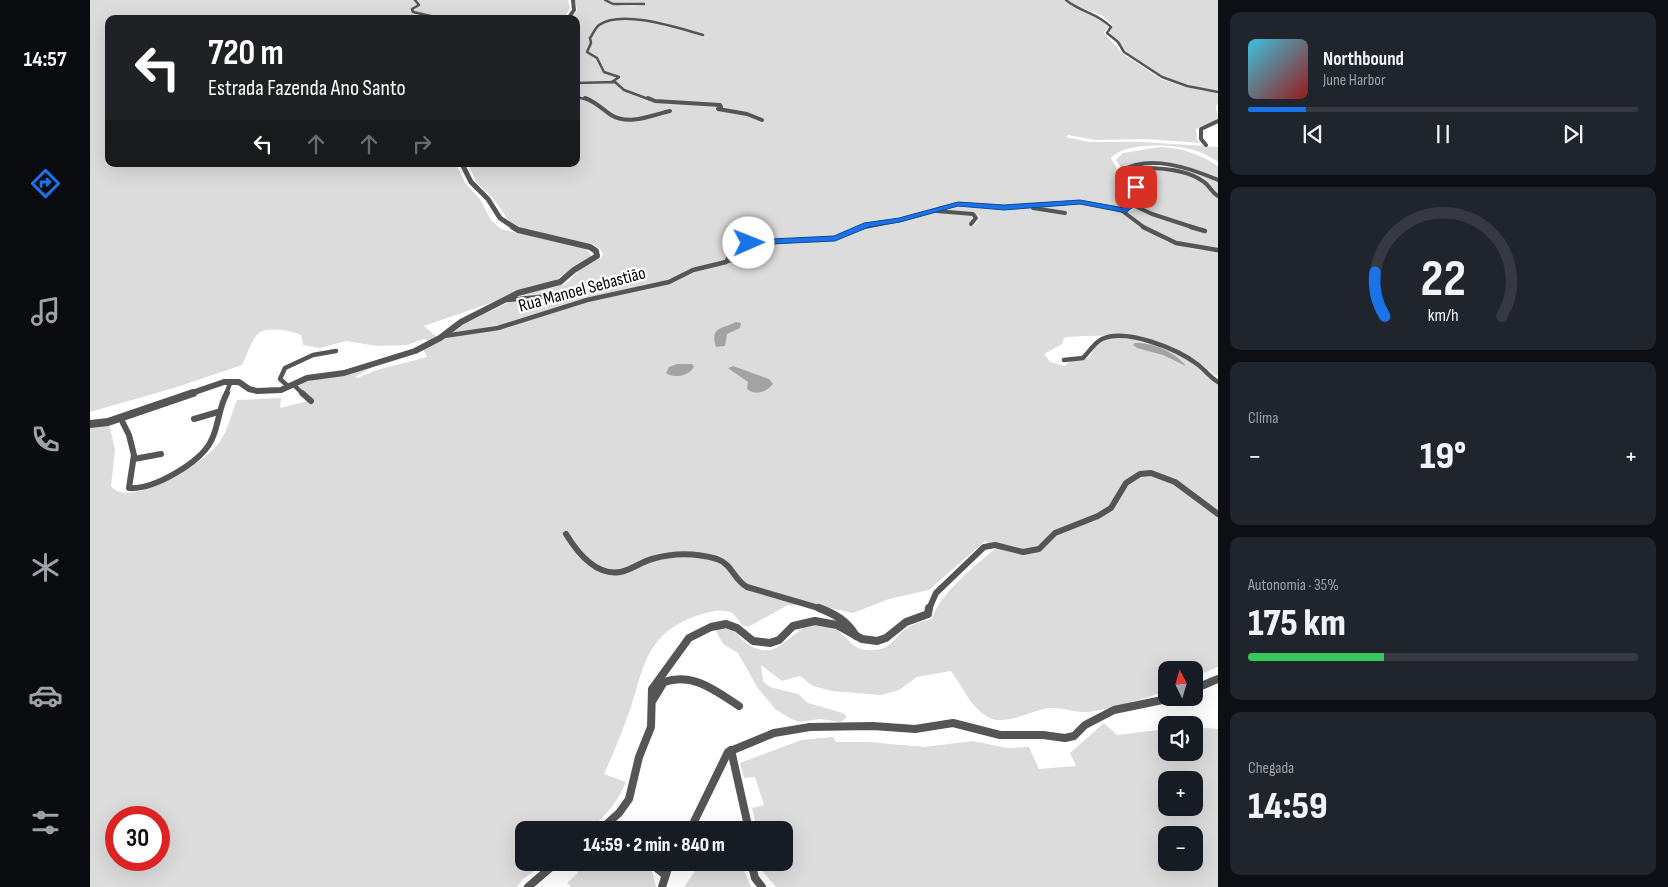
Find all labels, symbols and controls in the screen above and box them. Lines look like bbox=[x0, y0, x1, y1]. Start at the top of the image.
text: 720 m bbox=[208, 32, 284, 75]
icon: left bbox=[125, 35, 190, 100]
text: 14:57 bbox=[23, 46, 67, 73]
text: Northbound bbox=[1323, 48, 1404, 71]
text: June Harbor bbox=[1323, 71, 1386, 90]
text: Estrada Fazenda Ano Santo bbox=[208, 75, 406, 102]
icon: previous bbox=[1299, 120, 1327, 148]
icon: pause bbox=[1429, 120, 1457, 148]
icon: next bbox=[1559, 120, 1587, 148]
icon: left bbox=[249, 130, 277, 158]
icon: ahead bbox=[302, 130, 330, 158]
icon: ahead bbox=[355, 130, 383, 158]
icon: right bbox=[408, 130, 436, 158]
icon: directions bbox=[28, 166, 63, 201]
pin bbox=[1115, 166, 1157, 208]
icon: arrive bbox=[1122, 173, 1150, 201]
position arrow bbox=[722, 216, 774, 268]
text: 22 bbox=[1420, 248, 1466, 311]
street label: Rua Manoel Sebastião bbox=[516, 262, 648, 317]
icon: music bbox=[28, 294, 63, 329]
text: km/h bbox=[1428, 305, 1458, 326]
text: Clima bbox=[1248, 409, 1278, 428]
icon: phone bbox=[28, 422, 63, 457]
text: 19° bbox=[1420, 434, 1466, 479]
text: − bbox=[1248, 440, 1262, 473]
text: + bbox=[1624, 440, 1638, 473]
icon: climate bbox=[28, 550, 63, 585]
text: Autonomia · 35% bbox=[1248, 576, 1339, 595]
text: 175 km bbox=[1248, 601, 1346, 646]
north arrow bbox=[1158, 661, 1202, 706]
map controls bbox=[1158, 661, 1203, 871]
icon: car bbox=[28, 678, 63, 713]
button: sound bbox=[1158, 716, 1203, 761]
text: Chegada bbox=[1248, 759, 1294, 778]
button: + bbox=[1158, 771, 1203, 816]
text: 14:59 bbox=[1248, 784, 1327, 829]
icon: filters bbox=[28, 805, 63, 840]
speed limit sign: 30 bbox=[105, 806, 170, 871]
button: − bbox=[1158, 826, 1203, 871]
text: 14:59 · 2 min · 840 m bbox=[583, 834, 725, 857]

